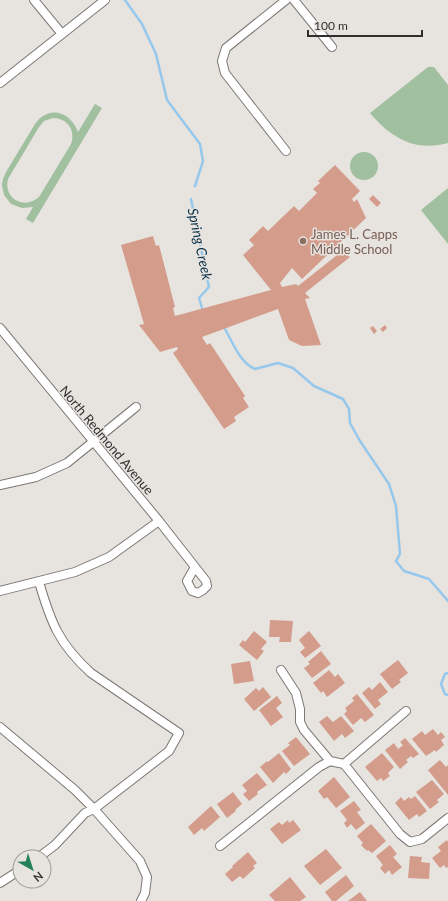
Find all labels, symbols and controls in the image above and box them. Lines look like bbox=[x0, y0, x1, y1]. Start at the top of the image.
scale bar bbox=[308, 12, 422, 38]
text: 100 m bbox=[314, 18, 348, 33]
water label: Spring Creek bbox=[185, 206, 216, 282]
place label: James L. Capps Middle School bbox=[311, 226, 398, 257]
marker: James L. Capps Middle School bbox=[298, 236, 308, 246]
street label: North Redmond Avenue bbox=[57, 382, 157, 498]
north arrow bbox=[12, 849, 52, 889]
text: N bbox=[31, 869, 46, 885]

